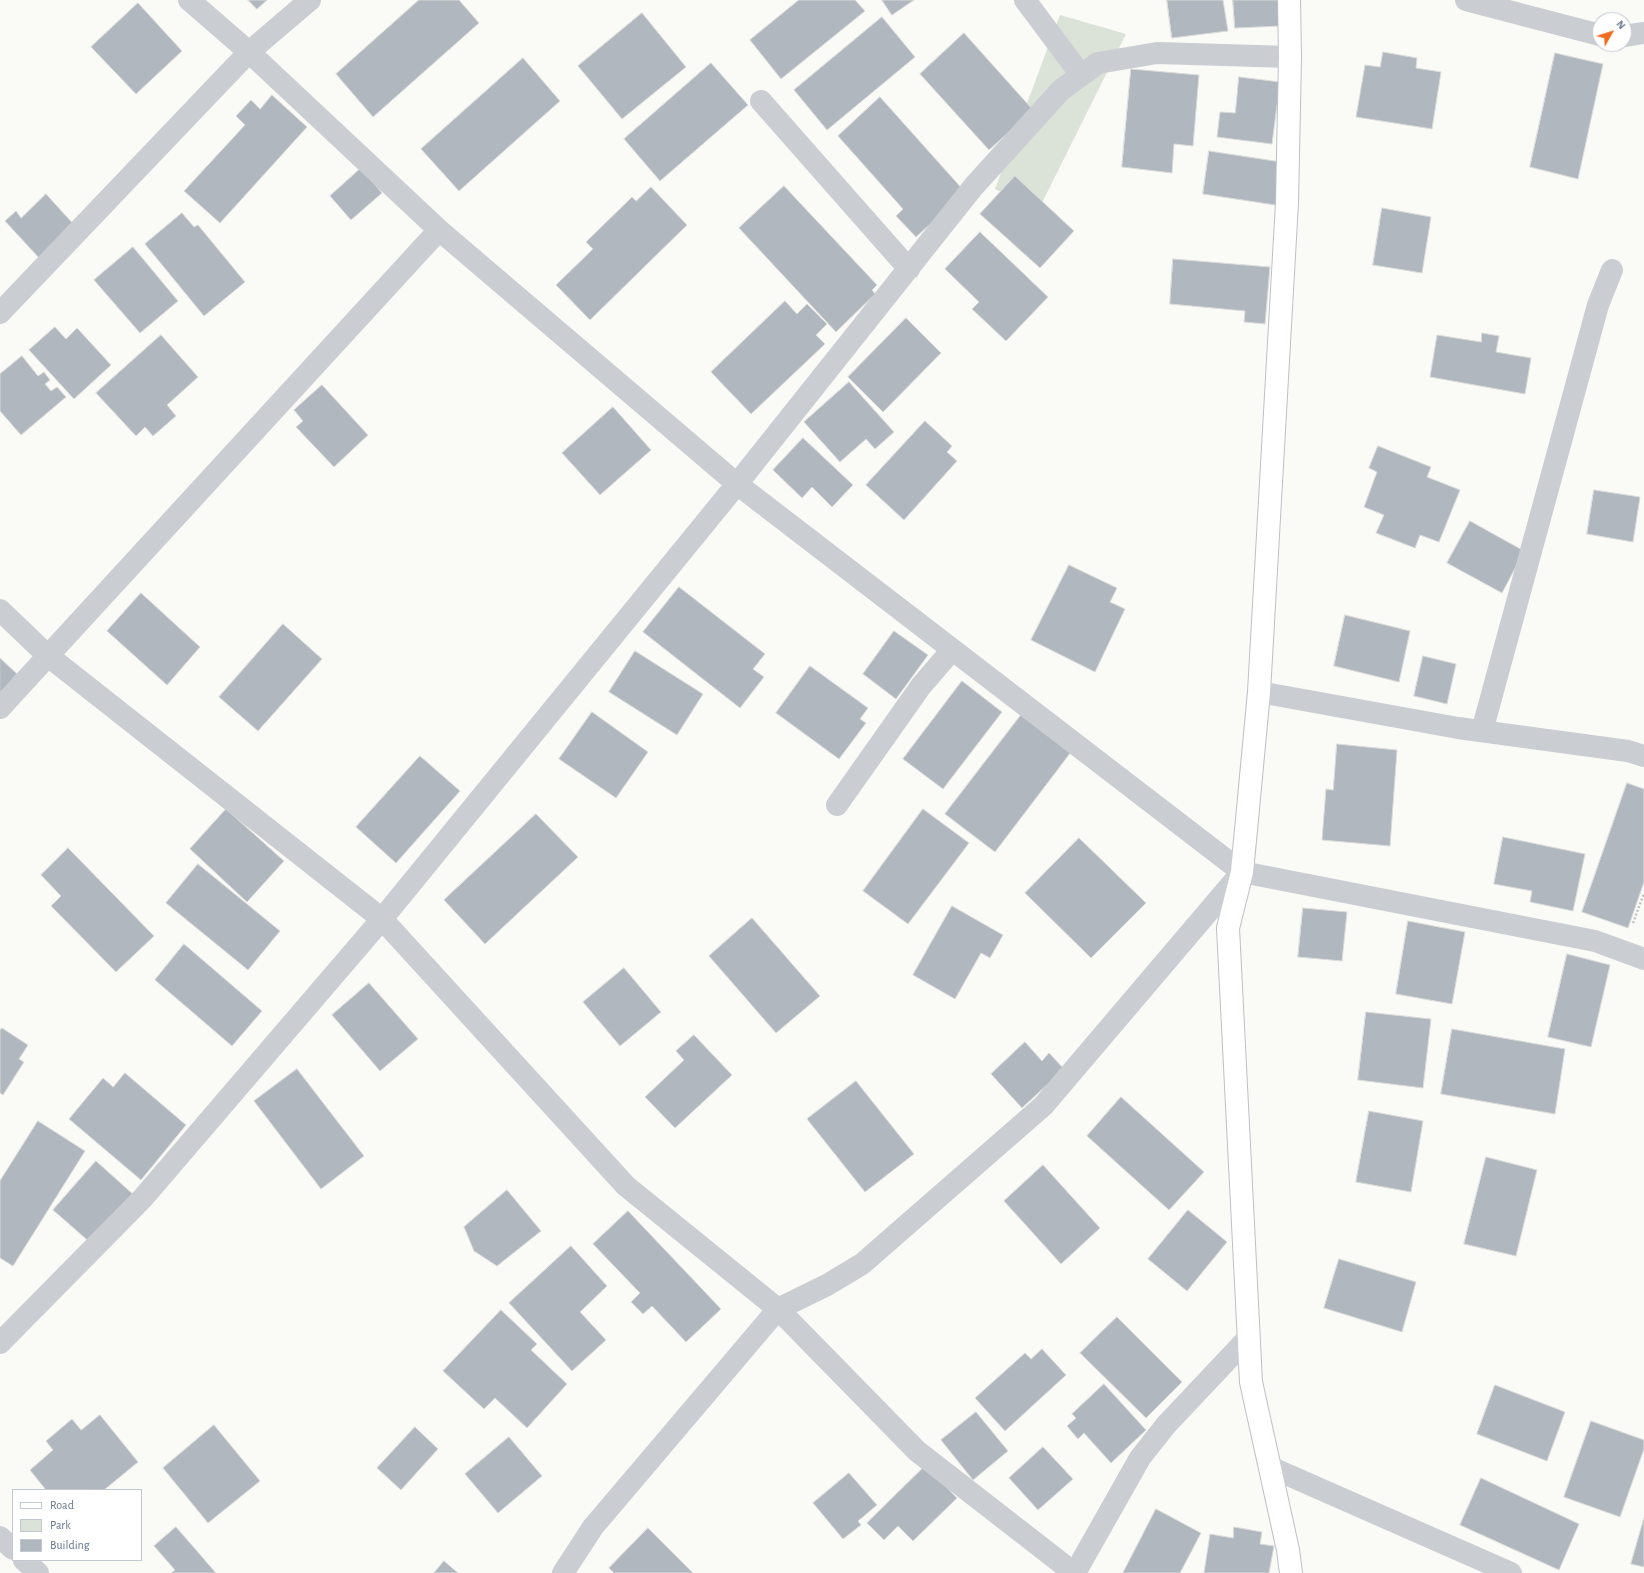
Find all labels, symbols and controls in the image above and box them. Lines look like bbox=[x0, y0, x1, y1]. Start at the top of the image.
north arrow bbox=[1592, 12, 1632, 52]
text: N bbox=[1614, 18, 1628, 31]
legend bbox=[12, 1489, 142, 1561]
text: Road bbox=[50, 1499, 74, 1511]
text: Park bbox=[50, 1519, 71, 1531]
text: Building bbox=[50, 1539, 90, 1551]

